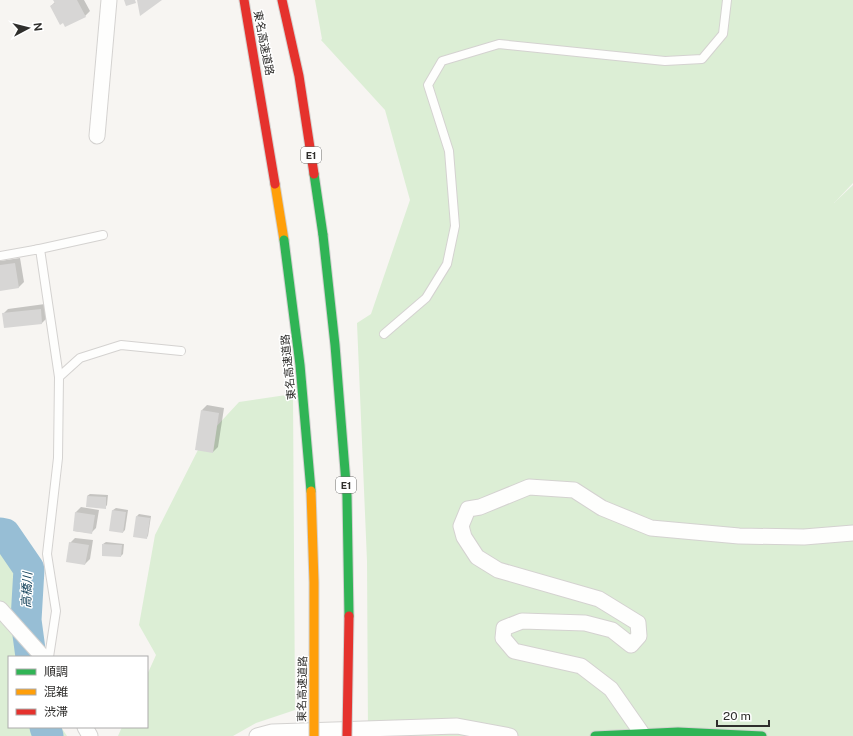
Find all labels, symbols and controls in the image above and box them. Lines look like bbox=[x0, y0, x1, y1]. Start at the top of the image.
north arrow bbox=[8, 8, 48, 48]
street label: 東名高速道路 bbox=[252, 9, 276, 77]
text: N bbox=[31, 22, 44, 32]
road number: E1 bbox=[301, 147, 321, 163]
street label: 東名高速道路 bbox=[279, 334, 297, 400]
road number: E1 bbox=[336, 477, 356, 493]
water label: 高橋川 bbox=[19, 570, 35, 608]
legend bbox=[8, 656, 148, 728]
street label: 東名高速道路 bbox=[295, 656, 309, 722]
text: 順調 bbox=[44, 665, 68, 679]
text: 混雑 bbox=[44, 685, 68, 699]
scale bar bbox=[717, 702, 769, 728]
text: 渋滞 bbox=[44, 705, 68, 719]
text: 20 m bbox=[723, 709, 751, 723]

